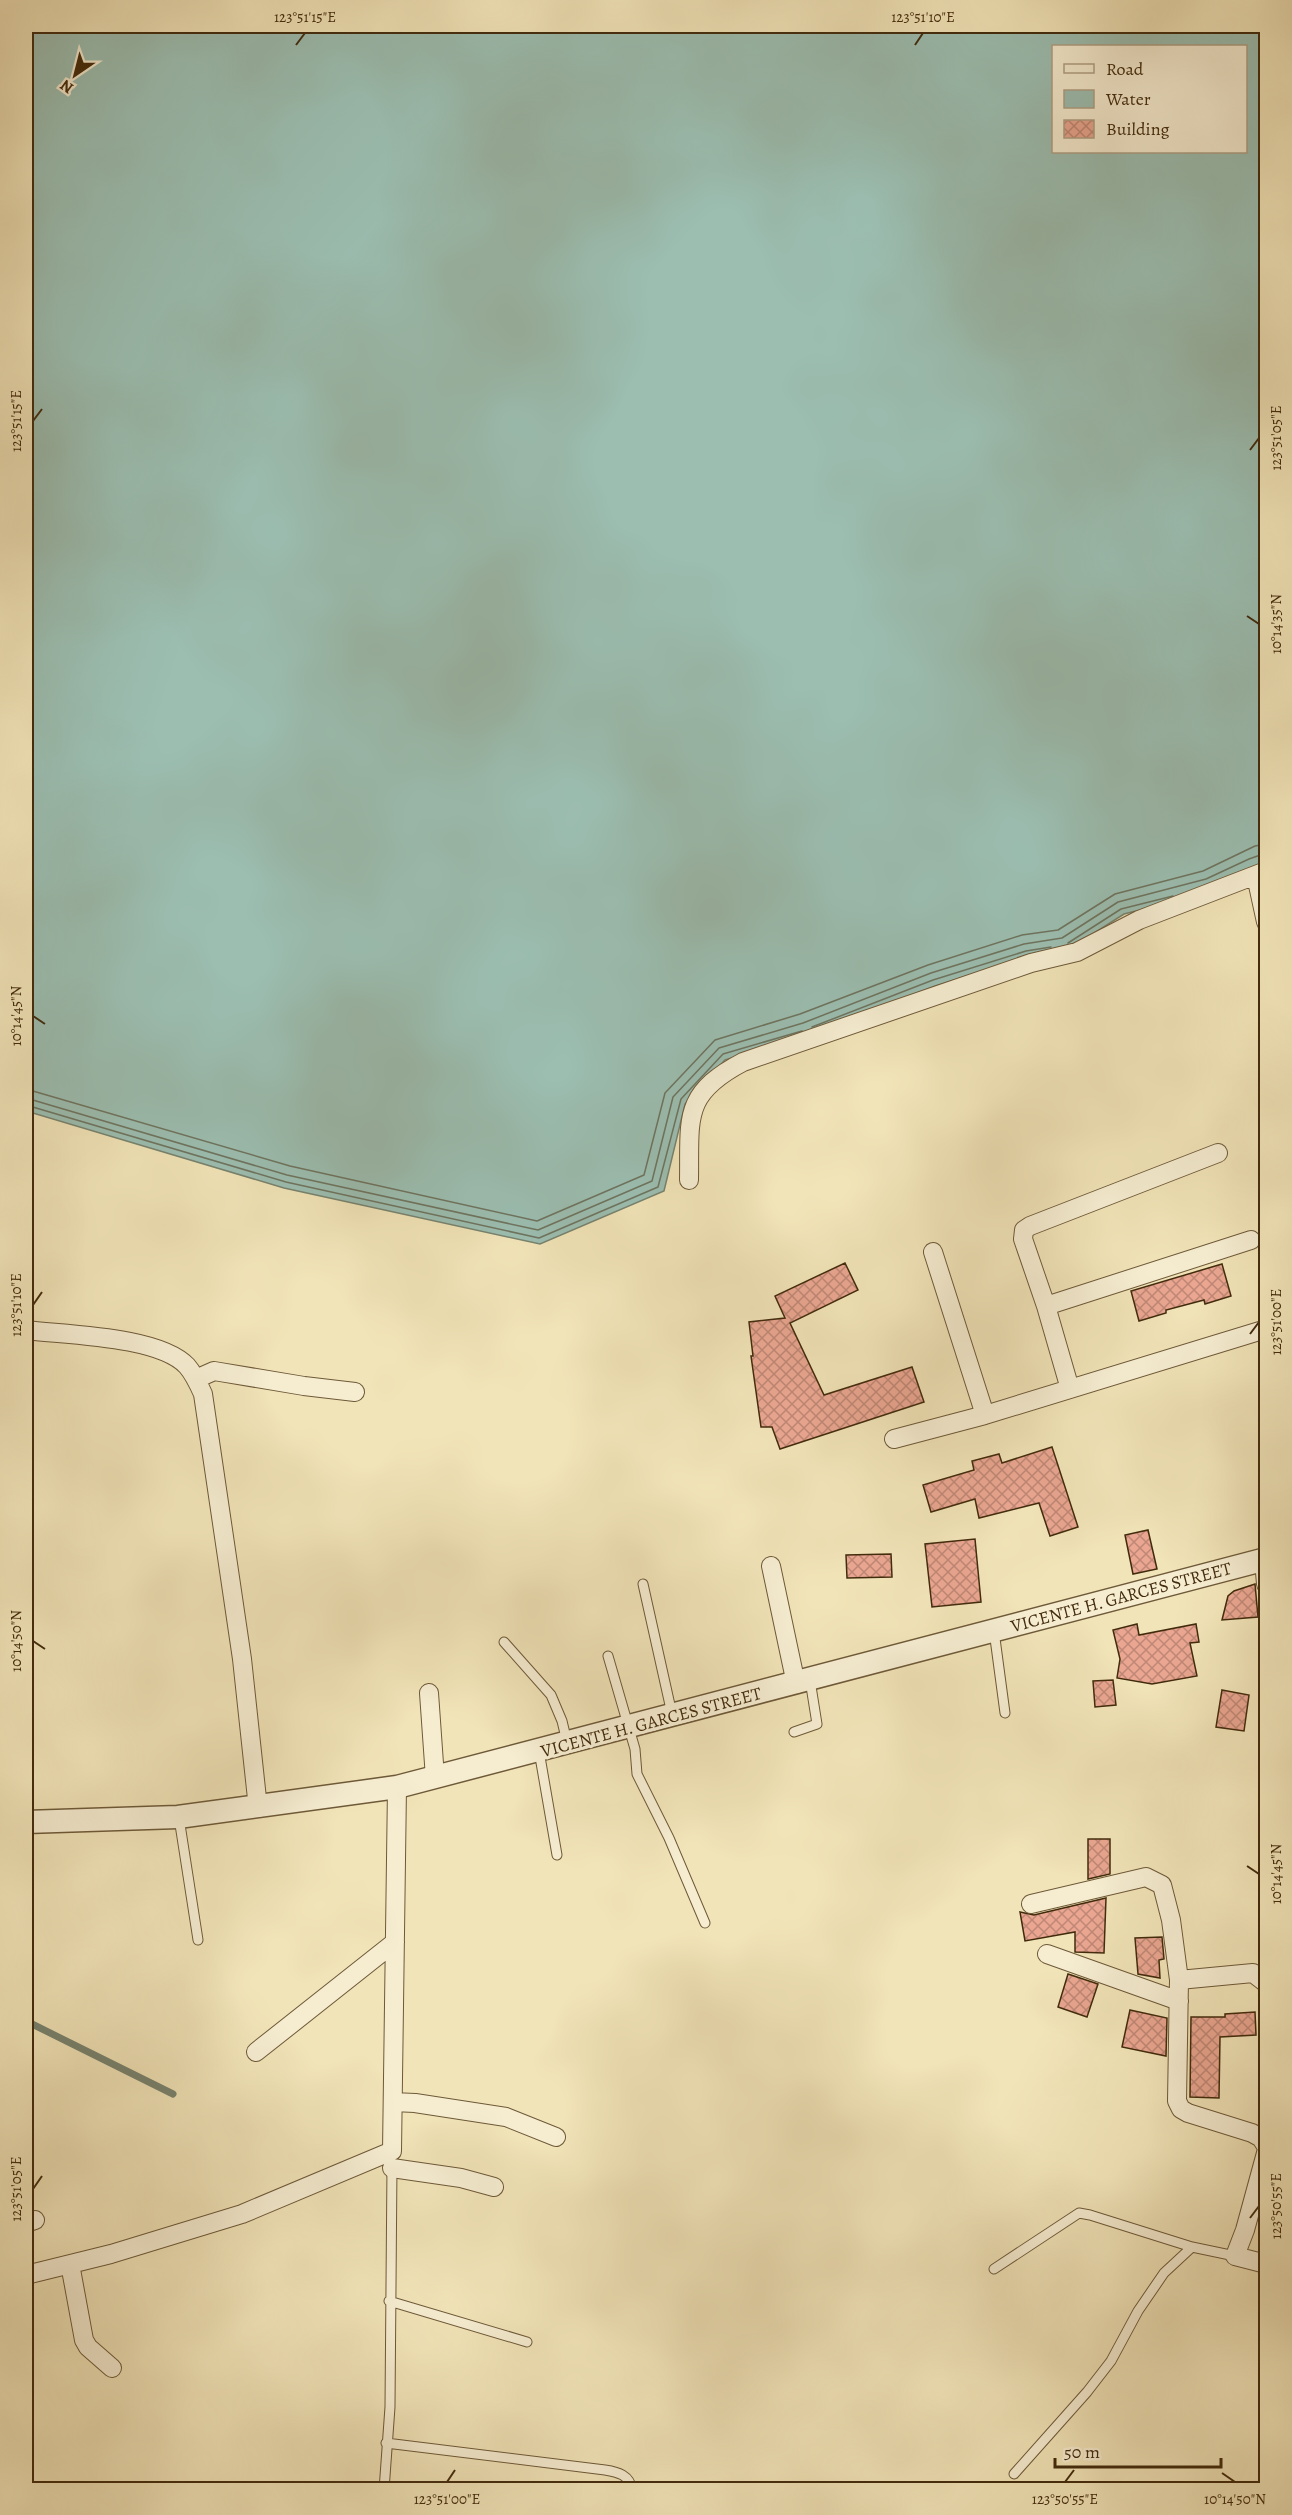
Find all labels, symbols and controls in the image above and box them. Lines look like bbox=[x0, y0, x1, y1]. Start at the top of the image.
text: 123°51'15"E bbox=[274, 7, 336, 27]
text: 123°51'10"E bbox=[891, 7, 955, 27]
north arrow bbox=[45, 45, 105, 105]
legend bbox=[1052, 45, 1247, 153]
text: Road bbox=[1106, 57, 1144, 81]
text: N bbox=[56, 74, 78, 99]
text: Water bbox=[1105, 87, 1151, 111]
text: Building bbox=[1106, 117, 1170, 141]
text: 123°51'15"E bbox=[6, 390, 26, 452]
text: 123°51'05"E bbox=[1266, 405, 1286, 471]
text: 10°14'35"N bbox=[1266, 594, 1286, 654]
text: 10°14'45"N bbox=[6, 985, 26, 1046]
text: 123°51'10"E bbox=[6, 1273, 26, 1337]
text: 123°51'00"E bbox=[1266, 1289, 1286, 1355]
street label: VICENTE H. GARCES STREET bbox=[1007, 1556, 1234, 1638]
text: 10°14'50"N bbox=[6, 1610, 26, 1672]
street label: VICENTE H. GARCES STREET bbox=[537, 1681, 764, 1763]
text: 10°14'45"N bbox=[1266, 1843, 1286, 1904]
text: 123°51'05"E bbox=[6, 2156, 26, 2222]
text: 123°50'55"E bbox=[1266, 2173, 1286, 2239]
scale bar bbox=[1055, 2431, 1222, 2469]
text: 50 m bbox=[1064, 2440, 1100, 2464]
text: 123°51'00"E bbox=[414, 2489, 480, 2509]
text: 123°50'55"E bbox=[1032, 2489, 1098, 2509]
text: 10°14'50"N bbox=[1204, 2489, 1266, 2509]

